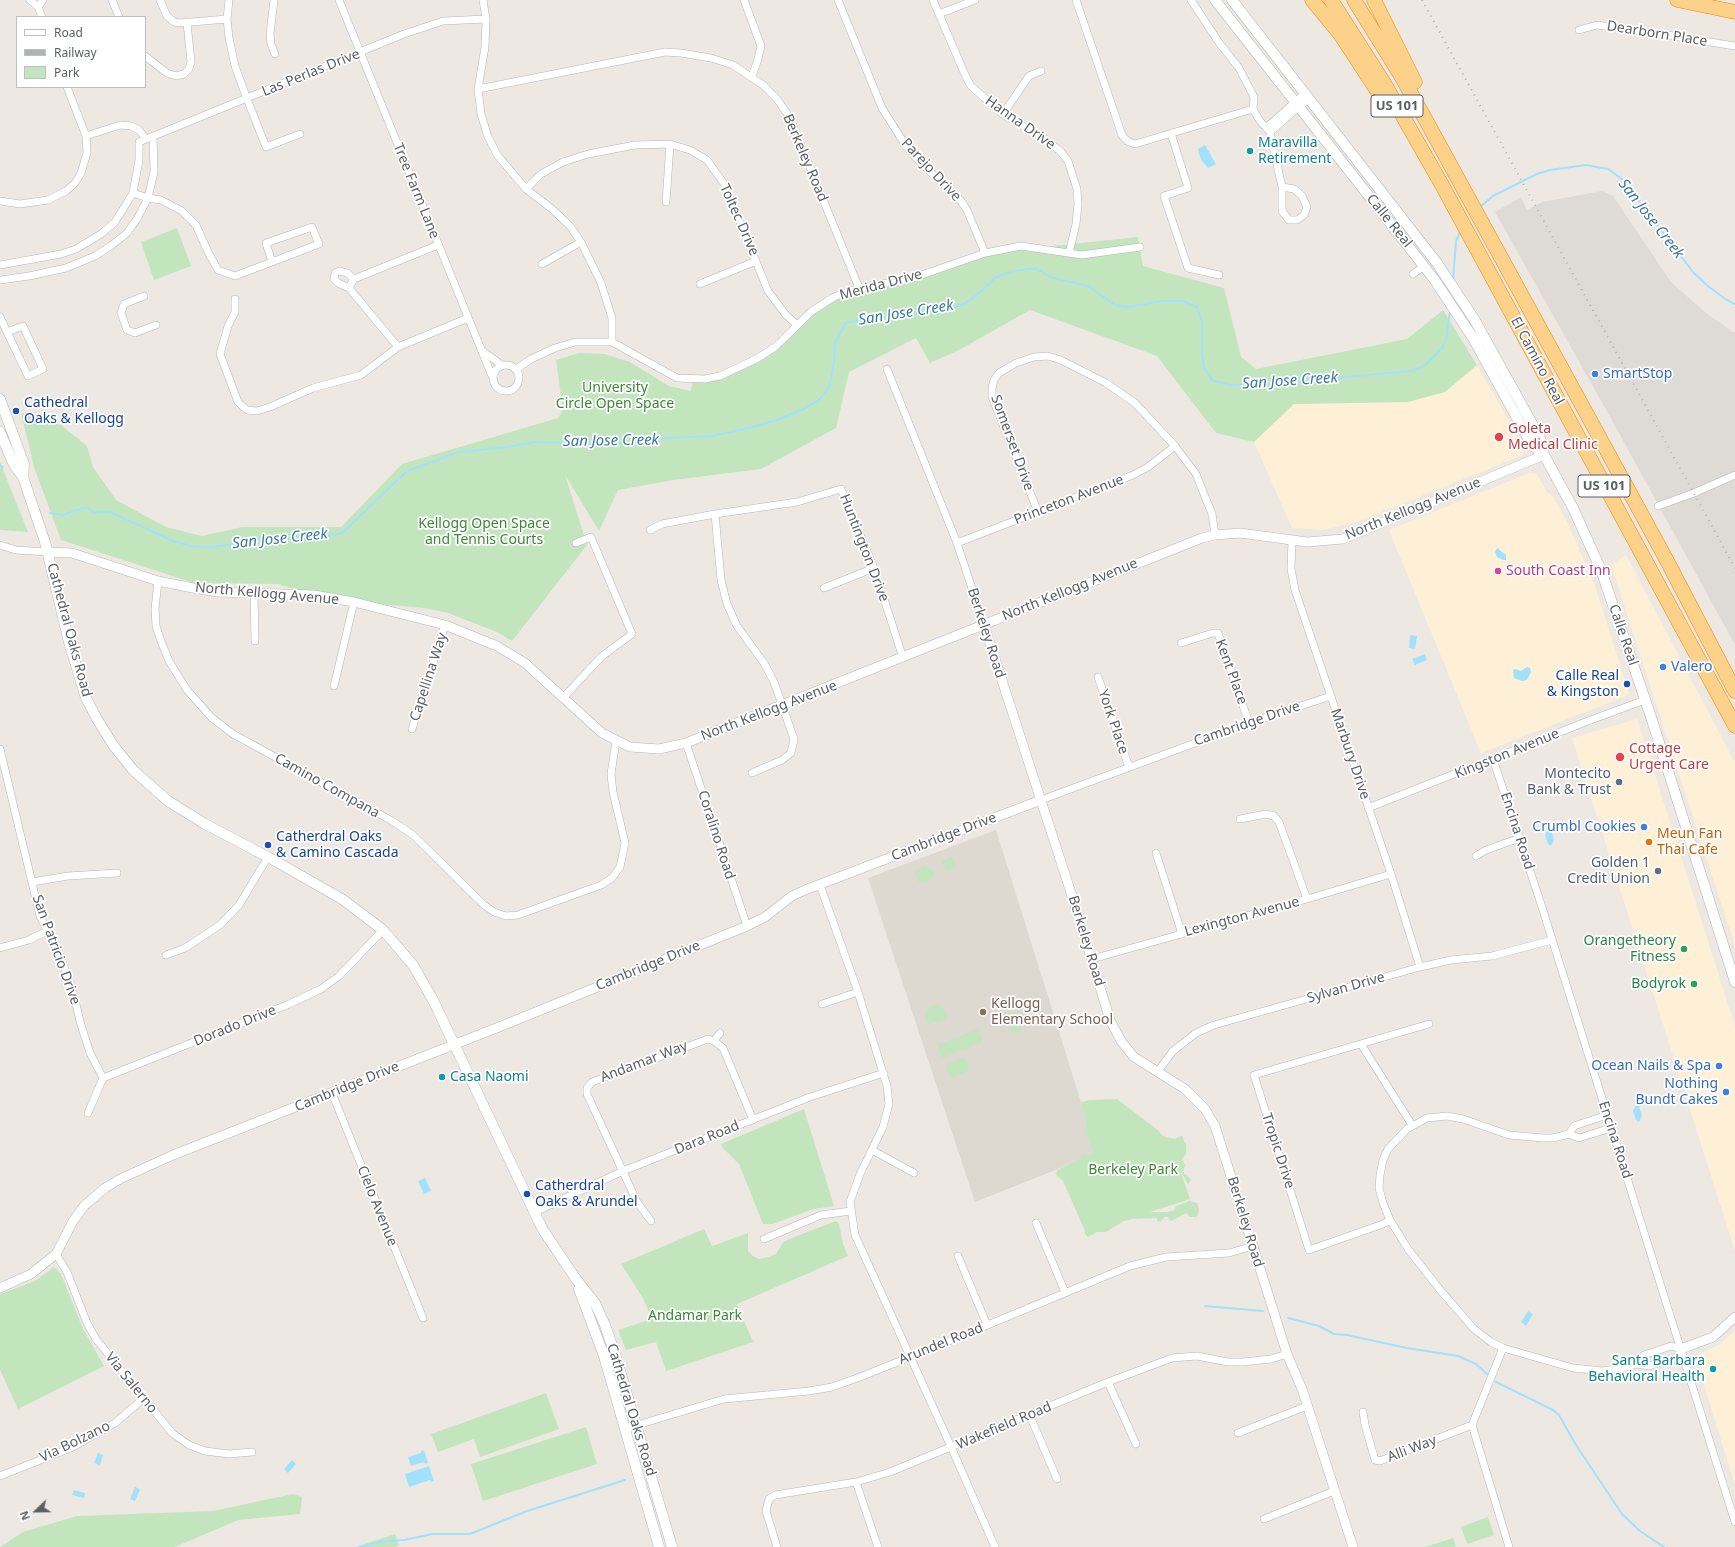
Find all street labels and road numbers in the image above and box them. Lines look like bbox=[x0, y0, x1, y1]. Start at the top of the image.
street label: Dearborn Place bbox=[1606, 18, 1708, 50]
street label: Las Perlas Drive bbox=[260, 46, 362, 100]
street label: Hanna Drive bbox=[982, 93, 1058, 153]
road number: US 101 bbox=[1371, 95, 1423, 117]
street label: Berkeley Road bbox=[779, 112, 831, 204]
street label: Parejo Drive bbox=[898, 135, 964, 205]
street label: Tree Farm Lane bbox=[389, 141, 443, 241]
street label: Toltec Drive bbox=[716, 181, 762, 259]
street label: Calle Real bbox=[1362, 191, 1416, 251]
street label: Merida Drive bbox=[838, 266, 924, 304]
street label: El Camino Real bbox=[1507, 314, 1567, 408]
street label: Somerset Drive bbox=[987, 393, 1037, 493]
street label: Princeton Avenue bbox=[1012, 471, 1126, 529]
street label: North Kellogg Avenue bbox=[1343, 474, 1483, 544]
road number: US 101 bbox=[1578, 475, 1630, 497]
street label: Huntington Drive bbox=[836, 492, 892, 604]
street label: North Kellogg Avenue bbox=[1000, 555, 1140, 625]
street label: Cathedral Oaks Road bbox=[43, 561, 95, 699]
street label: North Kellogg Avenue bbox=[194, 579, 340, 609]
street label: Berkeley Road bbox=[964, 586, 1008, 680]
street label: Calle Real bbox=[1605, 602, 1641, 668]
street label: Capellina Way bbox=[407, 631, 451, 723]
street label: Kent Place bbox=[1211, 637, 1251, 707]
street label: North Kellogg Avenue bbox=[699, 677, 839, 745]
street label: York Place bbox=[1094, 688, 1132, 756]
street label: Cambridge Drive bbox=[1192, 698, 1302, 750]
street label: Marbury Drive bbox=[1327, 706, 1373, 802]
street label: Kingston Avenue bbox=[1452, 725, 1562, 783]
street label: Camino Compana bbox=[272, 750, 382, 822]
street label: Coralino Road bbox=[694, 789, 738, 881]
street label: Encina Road bbox=[1497, 790, 1537, 872]
street label: Cambridge Drive bbox=[889, 809, 999, 865]
street label: San Patricio Drive bbox=[28, 893, 84, 1007]
street label: Berkeley Road bbox=[1064, 894, 1108, 988]
street label: Lexington Avenue bbox=[1183, 894, 1301, 940]
street label: Cambridge Drive bbox=[593, 937, 703, 995]
street label: Sylvan Drive bbox=[1305, 969, 1387, 1007]
street label: Dorado Drive bbox=[191, 1002, 279, 1050]
street label: Andamar Way bbox=[598, 1038, 690, 1086]
street label: Cambridge Drive bbox=[292, 1058, 402, 1116]
street label: Encina Road bbox=[1595, 1099, 1635, 1181]
street label: Tropic Drive bbox=[1258, 1111, 1298, 1191]
street label: Dara Road bbox=[672, 1117, 742, 1159]
street label: Cielo Avenue bbox=[353, 1163, 401, 1249]
street label: Berkeley Road bbox=[1223, 1175, 1267, 1269]
street label: Arundel Road bbox=[896, 1319, 986, 1369]
street label: Cathedral Oaks Road bbox=[603, 1342, 659, 1478]
street label: Via Salerno bbox=[101, 1349, 161, 1417]
street label: Wakefield Road bbox=[954, 1398, 1054, 1454]
street label: Via Bolzano bbox=[37, 1418, 113, 1466]
street label: Alli Way bbox=[1385, 1432, 1439, 1466]

